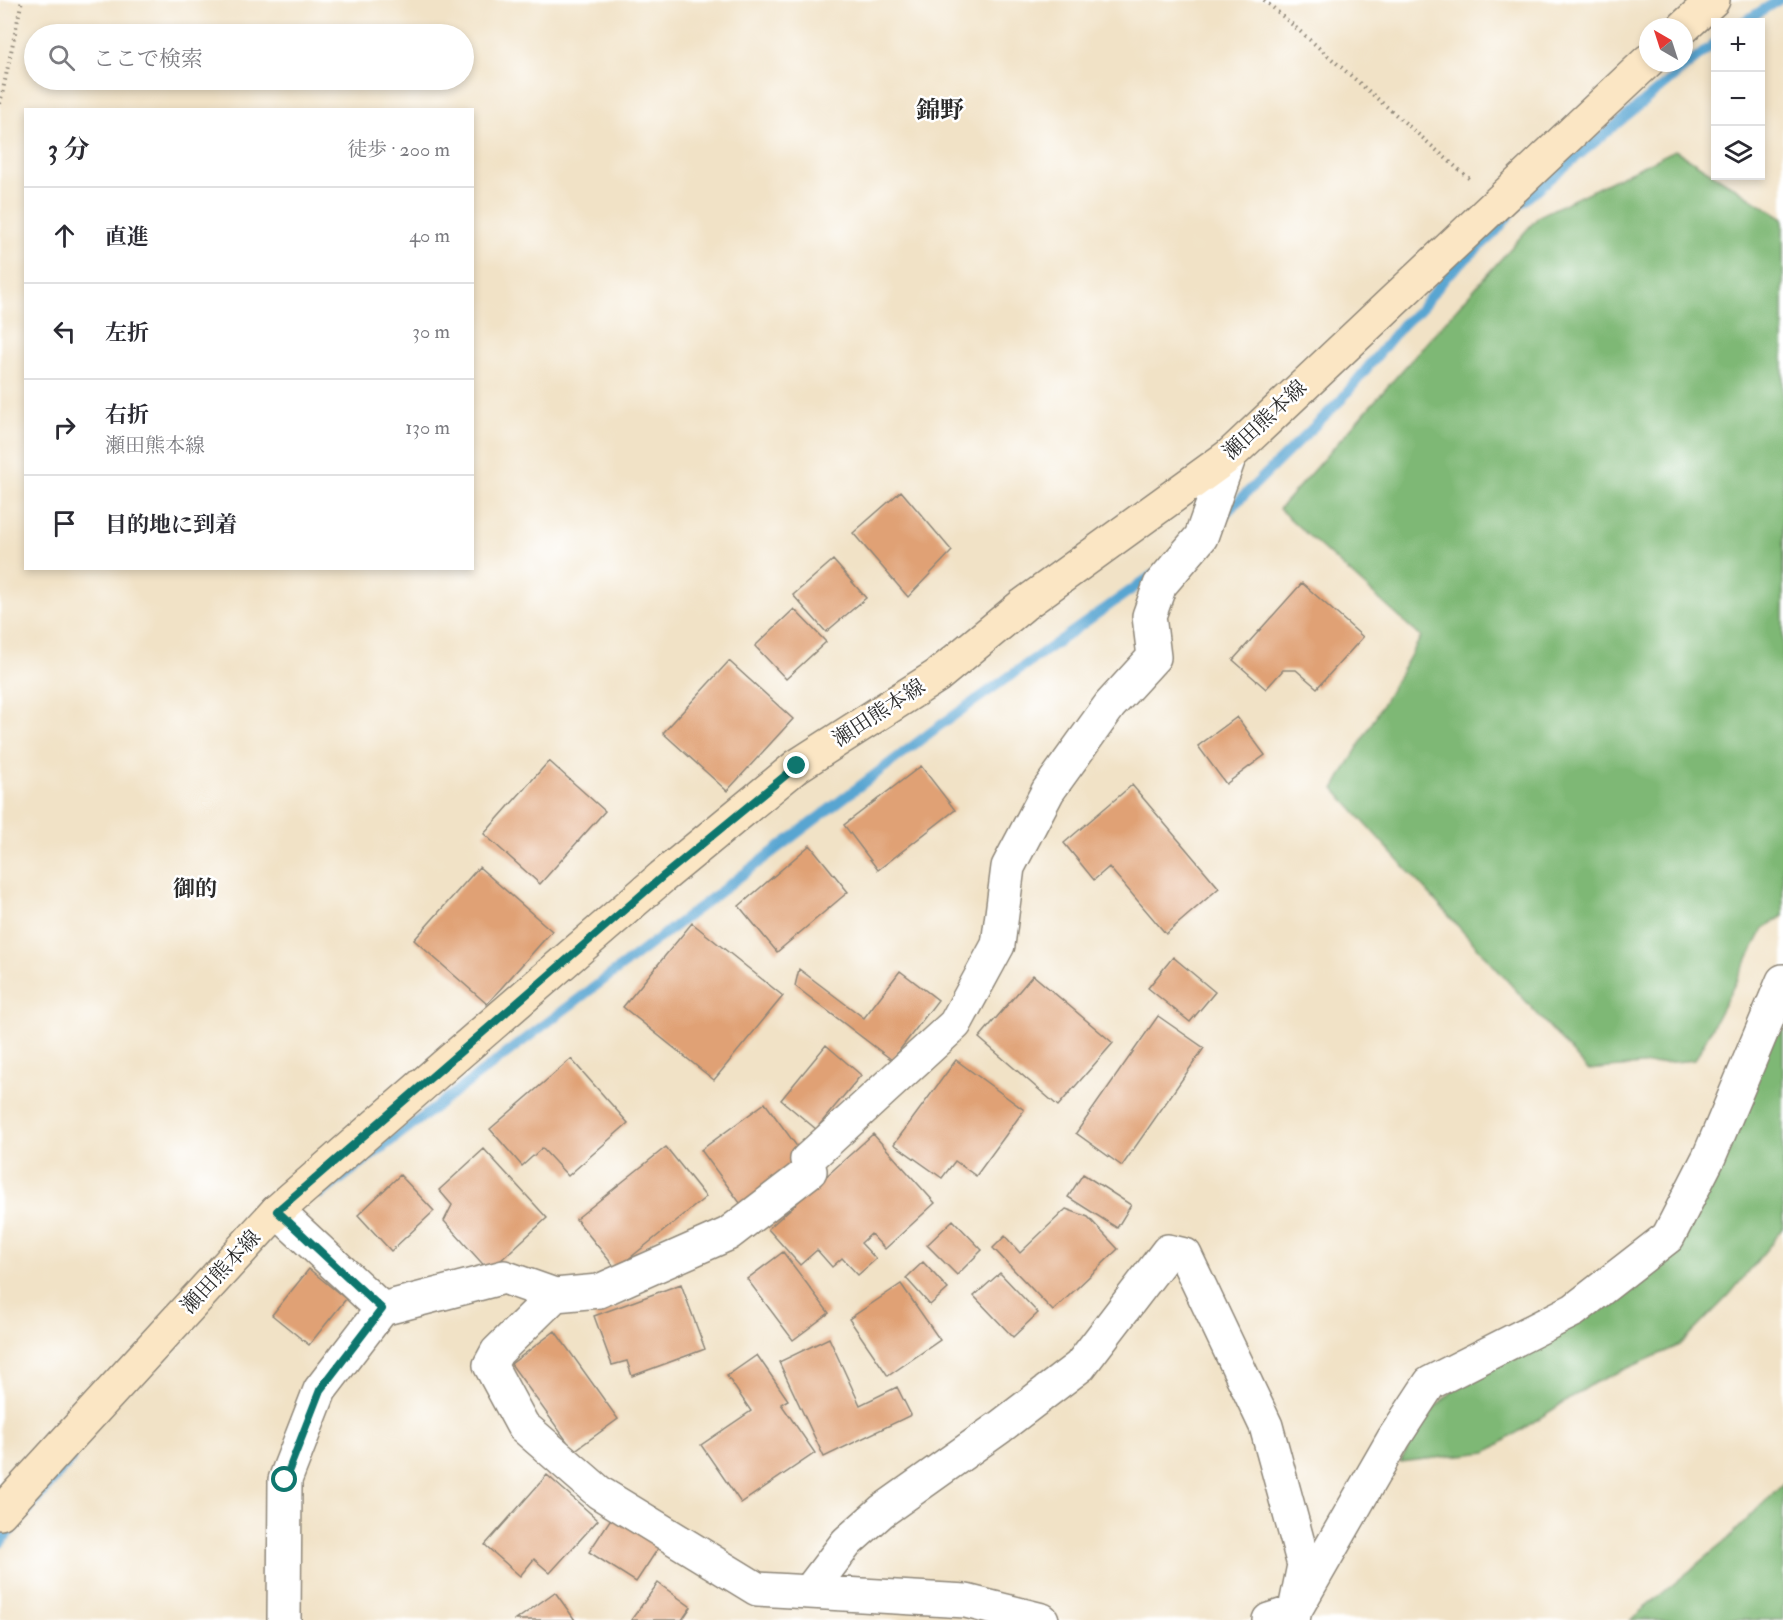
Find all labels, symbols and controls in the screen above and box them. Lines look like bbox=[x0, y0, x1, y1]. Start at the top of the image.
north arrow bbox=[1639, 18, 1693, 72]
map controls bbox=[1711, 18, 1765, 180]
button: + bbox=[1711, 18, 1765, 72]
search box bbox=[24, 24, 474, 90]
icon: search bbox=[45, 41, 78, 74]
text: ここで検索 bbox=[93, 45, 203, 73]
button: − bbox=[1711, 72, 1765, 126]
district label: 錦野 bbox=[916, 95, 964, 126]
button: layers bbox=[1711, 126, 1765, 180]
text: 3 分 bbox=[48, 134, 89, 166]
text: 徒歩 · 200 m bbox=[347, 137, 450, 162]
icon: ahead bbox=[48, 219, 81, 252]
text: 直進 bbox=[105, 223, 149, 251]
text: 40 m bbox=[409, 223, 450, 248]
icon: left bbox=[48, 315, 81, 348]
text: 左折 bbox=[105, 319, 149, 347]
text: 30 m bbox=[412, 319, 450, 344]
street label: 瀬田熊本線 bbox=[1217, 374, 1313, 466]
text: 右折 bbox=[105, 401, 149, 429]
icon: right bbox=[48, 411, 81, 444]
text: 130 m bbox=[405, 415, 450, 440]
text: 瀬田熊本線 bbox=[105, 433, 205, 458]
icon: arrive bbox=[48, 507, 81, 540]
text: 目的地に到着 bbox=[105, 511, 237, 539]
street label: 瀬田熊本線 bbox=[828, 673, 930, 753]
route end bbox=[783, 752, 809, 778]
district label: 御的 bbox=[173, 875, 217, 903]
street label: 瀬田熊本線 bbox=[175, 1224, 267, 1320]
route start bbox=[271, 1466, 297, 1492]

